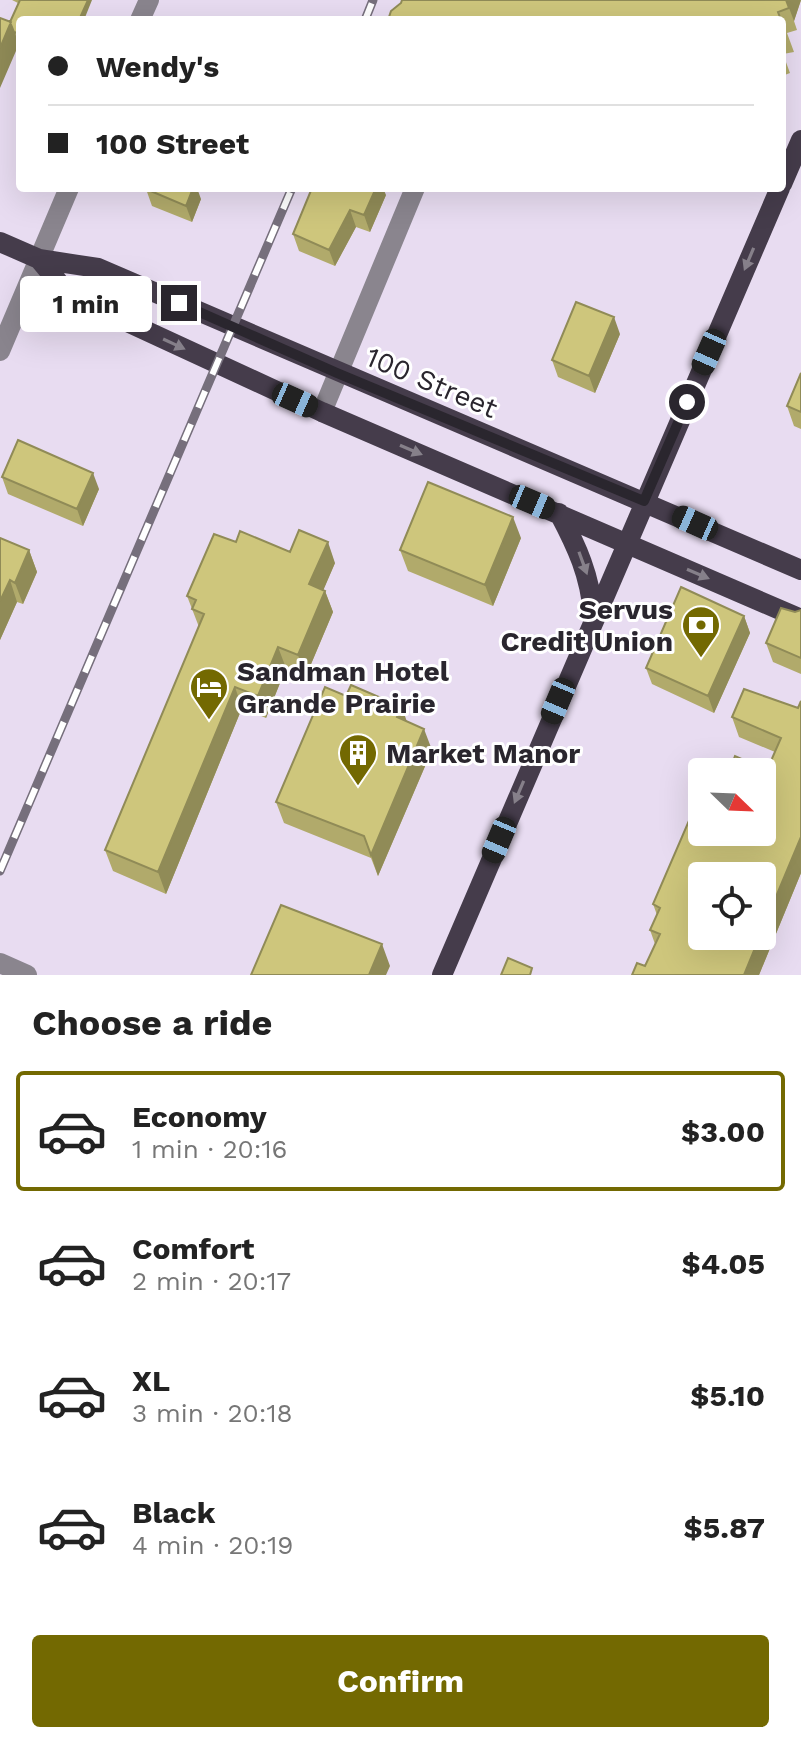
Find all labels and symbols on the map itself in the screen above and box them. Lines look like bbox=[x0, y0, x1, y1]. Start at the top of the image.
one-way arrow bbox=[742, 248, 755, 271]
callout: 1 min bbox=[19, 275, 151, 331]
route end bbox=[161, 285, 197, 321]
car bbox=[688, 325, 730, 379]
one-way arrow bbox=[162, 337, 185, 351]
street label: 100 Street bbox=[361, 340, 503, 425]
car bbox=[268, 379, 322, 421]
route start bbox=[669, 384, 705, 420]
one-way arrow bbox=[399, 443, 423, 456]
car bbox=[505, 482, 559, 522]
car bbox=[668, 502, 722, 544]
one-way arrow bbox=[578, 551, 590, 575]
one-way arrow bbox=[686, 568, 709, 581]
place label: Servus Credit Union bbox=[500, 593, 673, 658]
bank icon: Servus Credit Union bbox=[680, 604, 722, 659]
place label: Sandman Hotel Grande Prairie bbox=[237, 655, 450, 720]
hotel icon: Sandman Hotel Grande Prairie bbox=[188, 666, 230, 721]
car bbox=[538, 674, 578, 728]
building icon: Market Manor bbox=[337, 732, 379, 787]
place label: Market Manor bbox=[386, 737, 580, 770]
north arrow bbox=[688, 758, 776, 846]
one-way arrow bbox=[513, 781, 526, 804]
car bbox=[479, 813, 519, 867]

